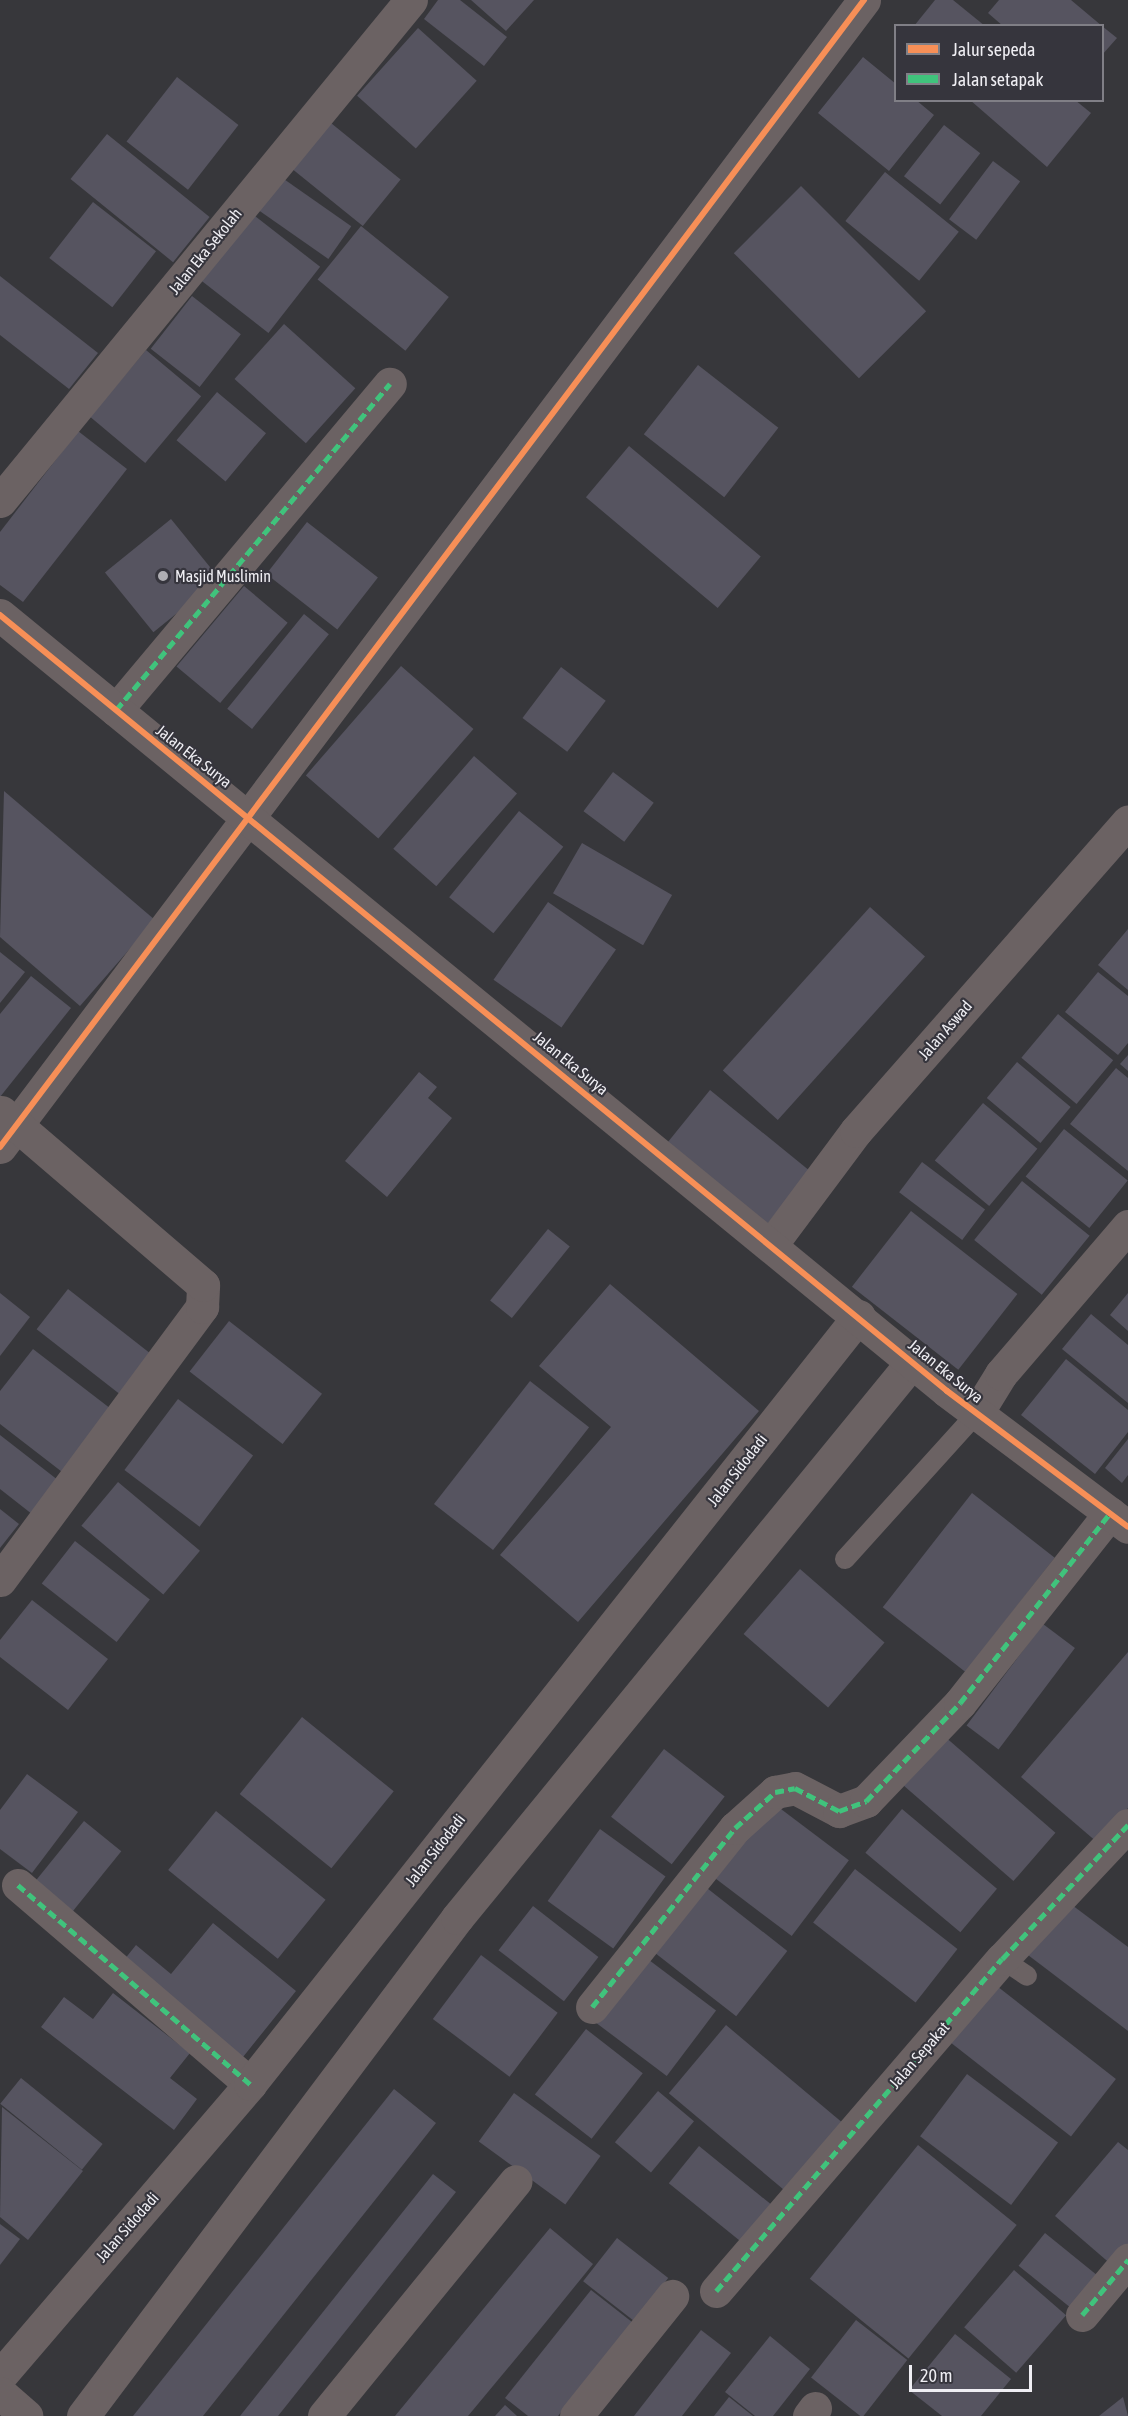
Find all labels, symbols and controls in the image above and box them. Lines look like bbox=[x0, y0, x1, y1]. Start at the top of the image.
legend bbox=[894, 24, 1104, 102]
text: Jalur sepeda bbox=[952, 39, 1035, 60]
text: Jalan setapak bbox=[952, 69, 1043, 90]
street label: Jalan Eka Sekolah bbox=[164, 204, 246, 298]
place label: Masjid Muslimin bbox=[175, 566, 271, 586]
marker: Masjid Muslimin bbox=[156, 569, 170, 583]
street label: Jalan Eka Surya bbox=[152, 721, 236, 791]
street label: Jalan Aswad bbox=[914, 996, 976, 1064]
street label: Jalan Eka Surya bbox=[530, 1027, 612, 1099]
street label: Jalan Eka Surya bbox=[905, 1335, 987, 1407]
street label: Jalan Sidodadi bbox=[703, 1430, 771, 1510]
street label: Jalan Sidodadi bbox=[401, 1810, 469, 1890]
street label: Jalan Sepakat bbox=[885, 2018, 953, 2092]
street label: Jalan Sidodadi bbox=[92, 2188, 162, 2266]
scale bar bbox=[912, 2353, 1035, 2391]
text: 20 m bbox=[920, 2365, 952, 2386]

